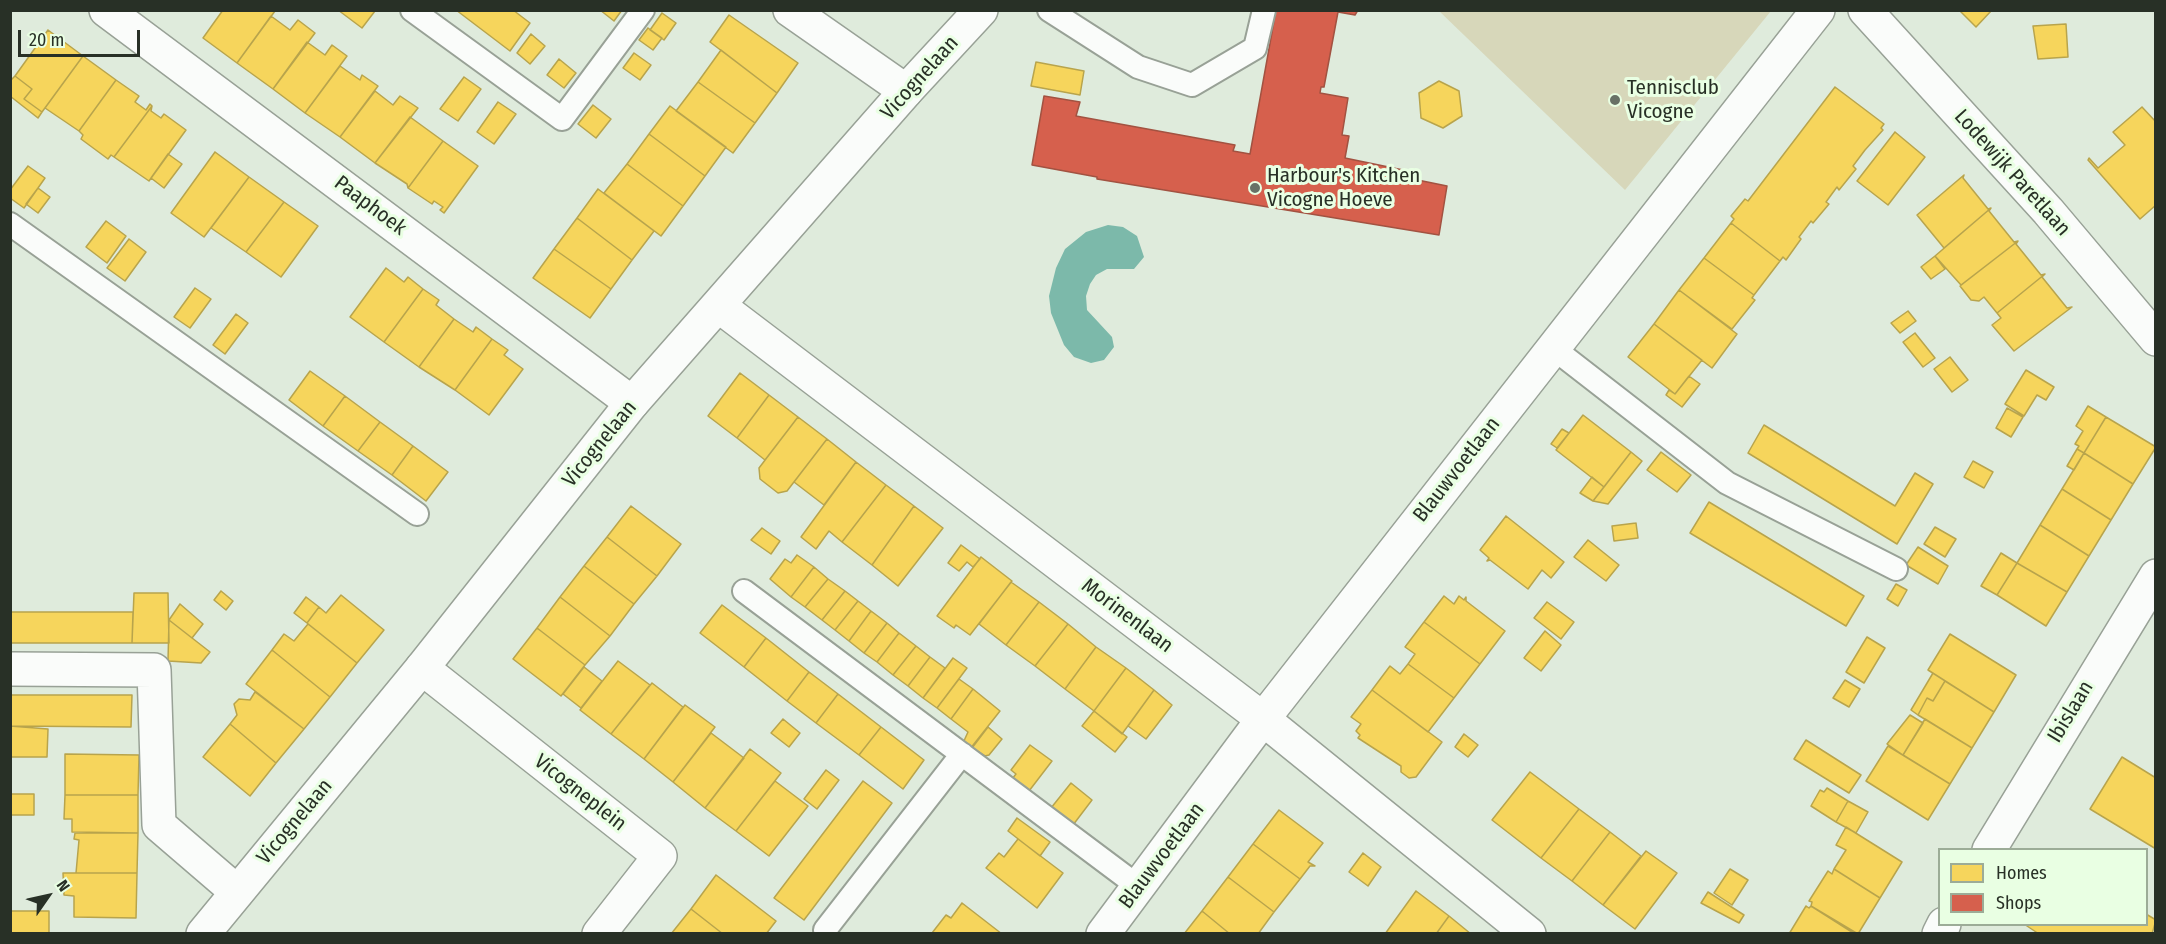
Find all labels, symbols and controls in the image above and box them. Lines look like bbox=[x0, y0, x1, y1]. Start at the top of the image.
scale bar bbox=[21, 18, 142, 56]
text: 20 m bbox=[29, 29, 64, 51]
street label: Vicognelaan bbox=[876, 31, 964, 125]
place label: Tennisclub Vicogne bbox=[1627, 75, 1719, 125]
marker: Tennisclub Vicogne bbox=[1608, 93, 1622, 107]
street label: Lodewijk Paretlaan bbox=[1949, 105, 2075, 241]
place label: Harbour's Kitchen Vicogne Hoeve bbox=[1267, 163, 1420, 213]
street label: Paaphoek bbox=[329, 171, 411, 241]
marker: Harbour's Kitchen Vicogne Hoeve bbox=[1248, 181, 1262, 195]
street label: Vicognelaan bbox=[558, 396, 642, 492]
street label: Blauwvoetlaan bbox=[1408, 412, 1506, 528]
street label: Morinenlaan bbox=[1076, 573, 1178, 659]
street label: Ibislaan bbox=[2043, 676, 2099, 748]
street label: Vicogneplein bbox=[529, 749, 631, 837]
street label: Vicognelaan bbox=[252, 774, 338, 870]
street label: Blauwvoetlaan bbox=[1114, 798, 1210, 914]
legend bbox=[1938, 848, 2148, 926]
text: Homes bbox=[1996, 862, 2047, 884]
north arrow bbox=[18, 866, 78, 926]
text: N bbox=[53, 876, 74, 895]
text: Shops bbox=[1996, 892, 2041, 914]

